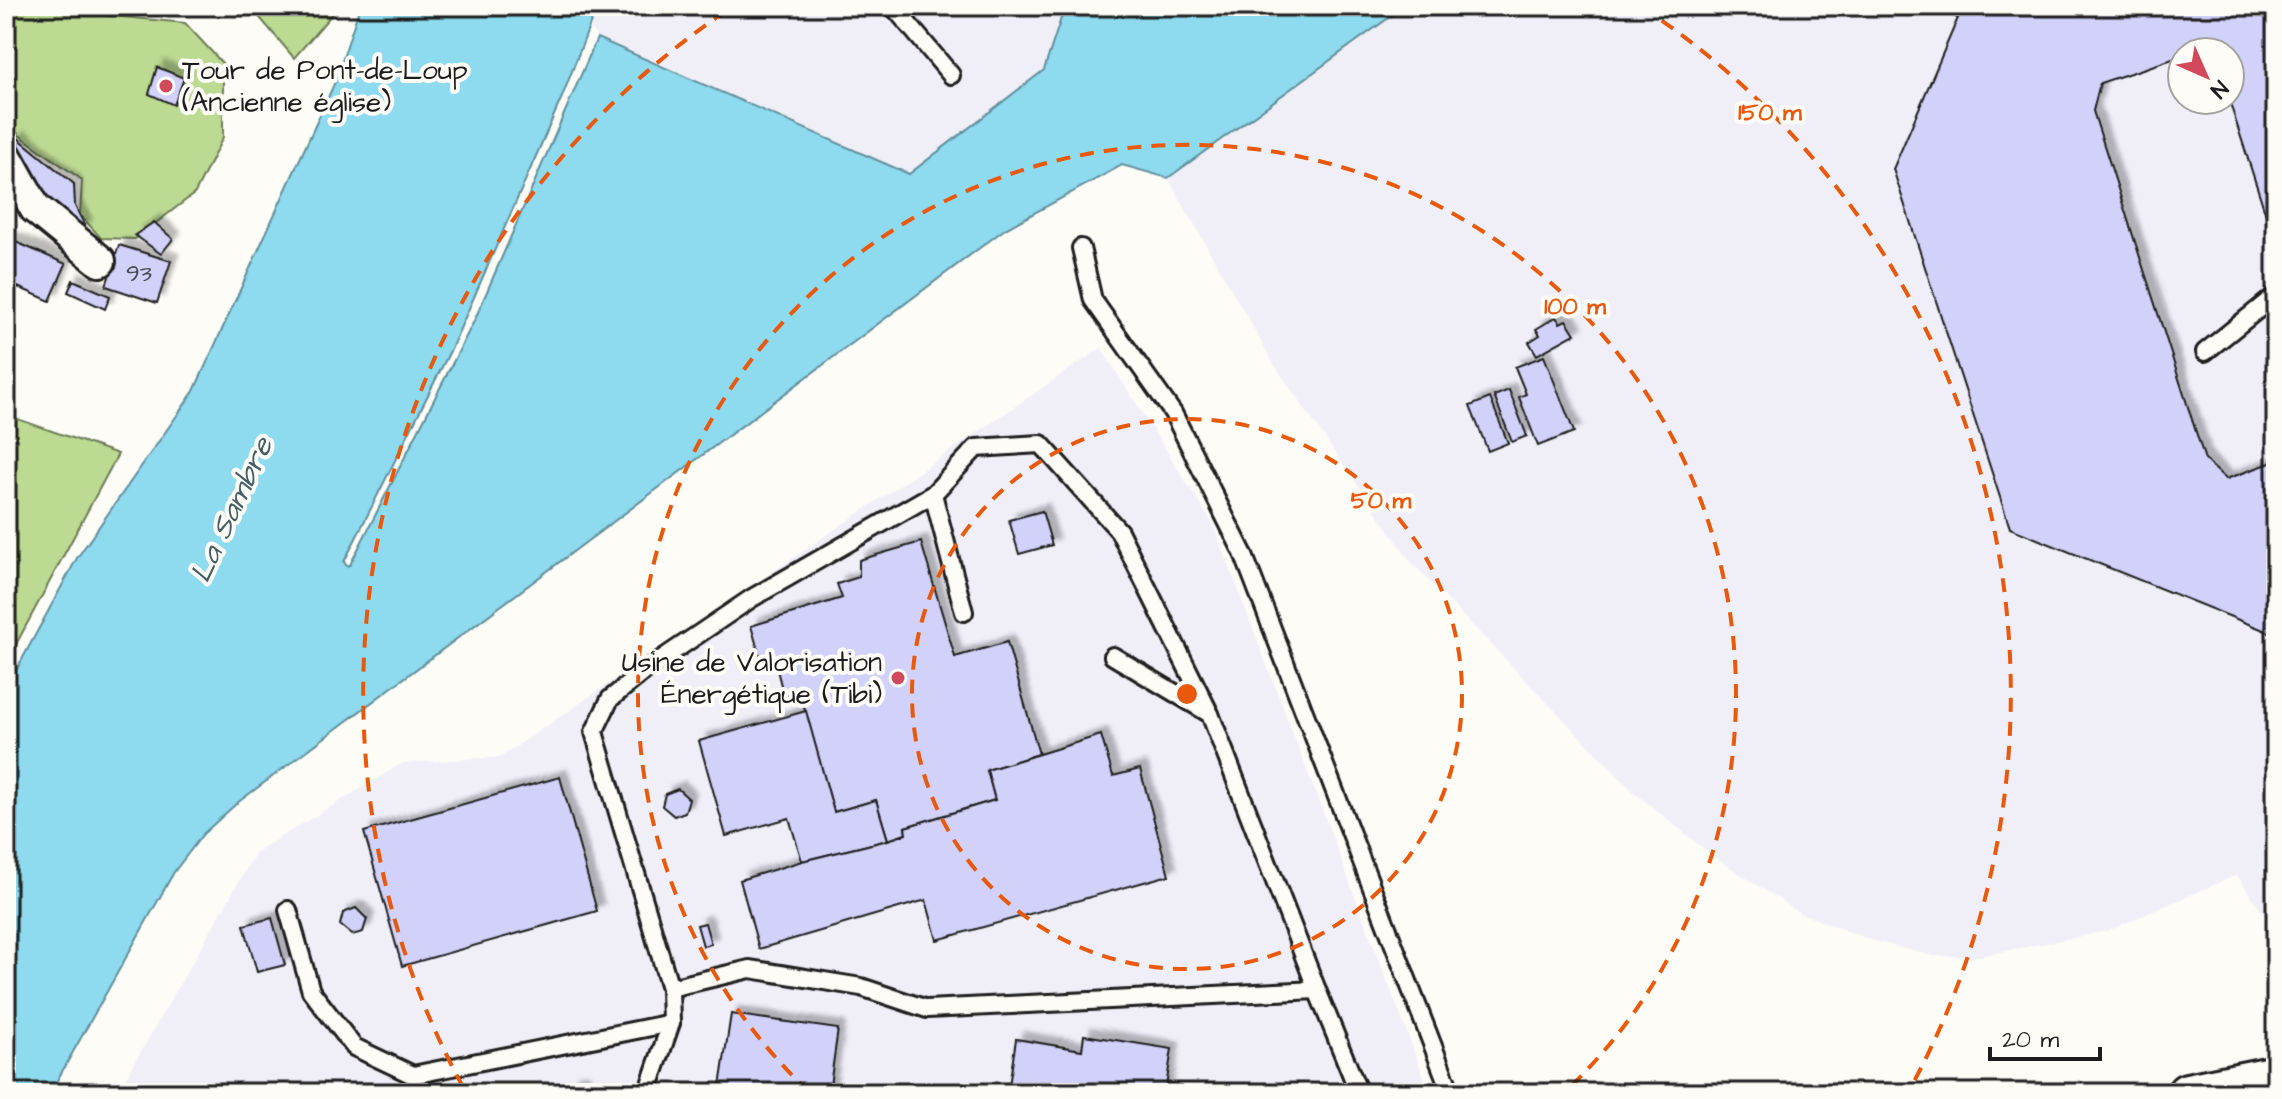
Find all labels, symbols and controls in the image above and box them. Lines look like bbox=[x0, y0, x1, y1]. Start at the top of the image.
north arrow bbox=[2166, 36, 2246, 116]
place label: Tour de Pont-de-Loup (Ancienne église) bbox=[182, 51, 468, 123]
text: N bbox=[2203, 73, 2235, 105]
marker: Tour de Pont-de-Loup (Ancienne église) bbox=[157, 77, 175, 95]
text: 150 m bbox=[1738, 96, 1802, 130]
house number: 93 bbox=[126, 257, 152, 291]
text: 100 m bbox=[1544, 290, 1606, 324]
water label: La Sambre bbox=[180, 429, 285, 589]
text: 50 m bbox=[1351, 484, 1412, 518]
place label: Usine de Valorisation Énergétique (Tibi) bbox=[622, 643, 882, 715]
marker: Usine de Valorisation Énergétique (Tibi) bbox=[889, 669, 907, 687]
centre of rings bbox=[1173, 680, 1201, 708]
scale bar bbox=[1990, 1011, 2100, 1061]
text: 20 m bbox=[2002, 1023, 2059, 1057]

